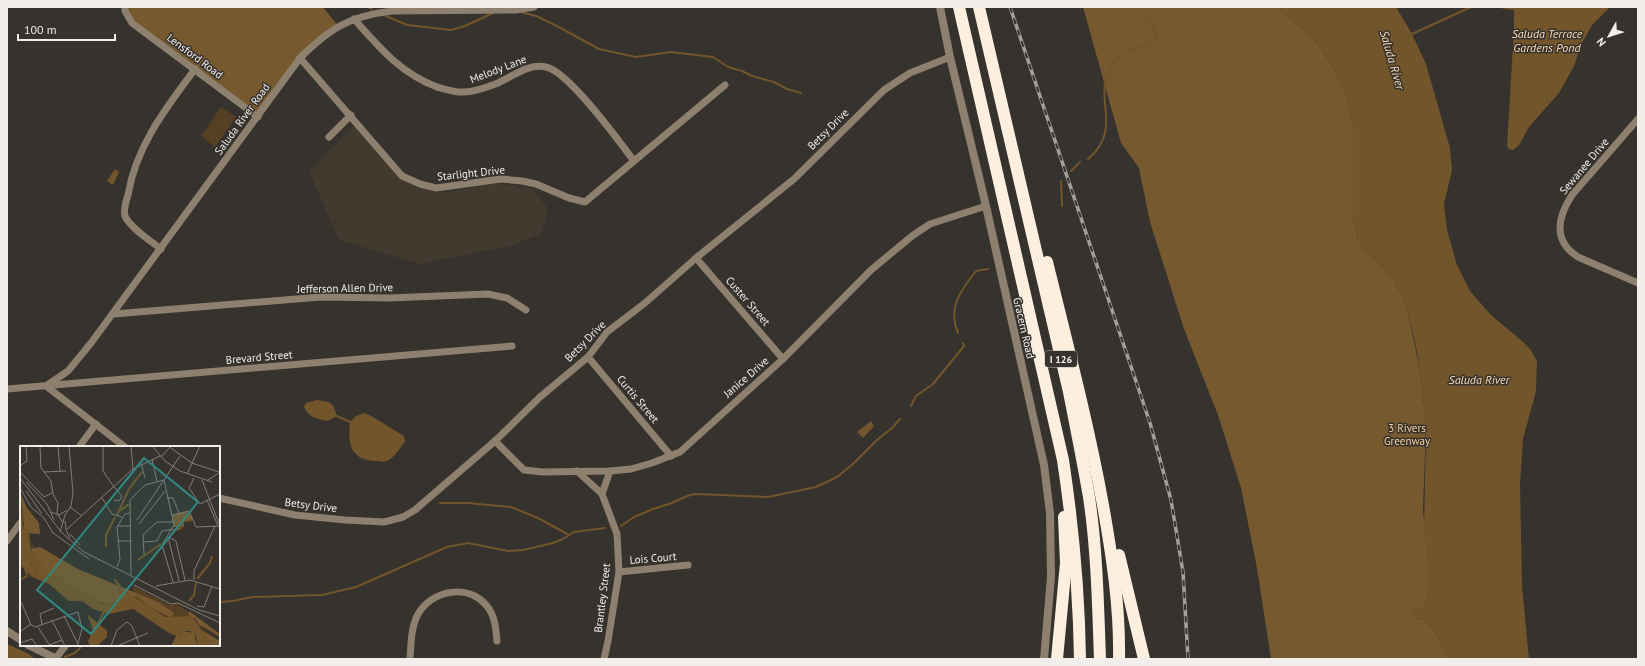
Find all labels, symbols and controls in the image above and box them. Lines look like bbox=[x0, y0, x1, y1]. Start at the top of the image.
scale bar bbox=[18, 16, 115, 42]
north arrow bbox=[1589, 16, 1629, 56]
text: 100 m bbox=[24, 22, 57, 37]
water label: Saluda Terrace Gardens Pond bbox=[1512, 26, 1583, 55]
water label: Saluda River bbox=[1377, 29, 1408, 92]
street label: Lensford Road bbox=[164, 30, 226, 82]
text: N bbox=[1594, 35, 1609, 50]
street label: Melody Lane bbox=[468, 52, 529, 86]
street label: Saluda River Road bbox=[211, 80, 273, 157]
street label: Betsy Drive bbox=[804, 105, 852, 153]
street label: Sewanee Drive bbox=[1556, 135, 1612, 197]
street label: Starlight Drive bbox=[436, 162, 506, 184]
street label: Custer Street bbox=[723, 274, 773, 329]
street label: Jefferson Allen Drive bbox=[296, 280, 394, 296]
street label: Gracern Road bbox=[1010, 296, 1038, 360]
street label: Betsy Drive bbox=[561, 317, 609, 365]
street label: Brevard Street bbox=[225, 347, 293, 367]
road number: I 126 bbox=[1045, 351, 1077, 367]
street label: Janice Drive bbox=[720, 353, 772, 401]
street label: Curtis Street bbox=[614, 372, 662, 426]
water label: Saluda River bbox=[1449, 372, 1510, 387]
park label: 3 Rivers Greenway bbox=[1384, 421, 1431, 448]
inset map bbox=[20, 446, 220, 646]
street label: Betsy Drive bbox=[284, 495, 338, 515]
street label: Lois Court bbox=[629, 549, 677, 567]
street label: Brantley Street bbox=[591, 562, 613, 633]

